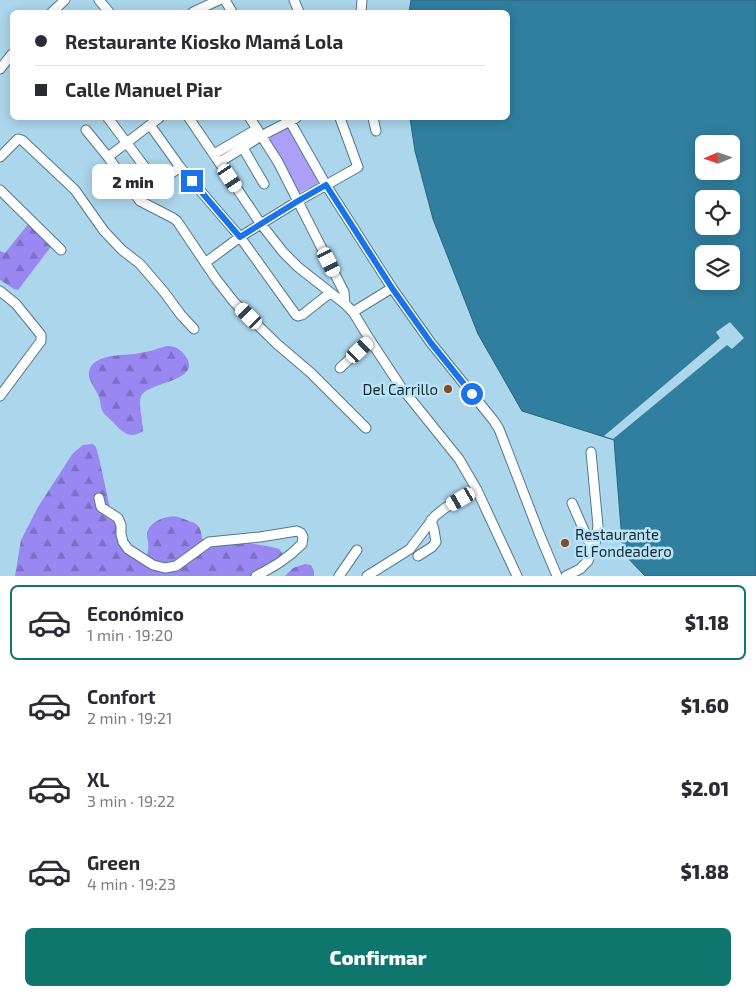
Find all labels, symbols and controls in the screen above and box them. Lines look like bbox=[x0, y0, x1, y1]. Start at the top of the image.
text: Restaurante Kiosko Mamá Lola bbox=[65, 30, 343, 53]
text: Calle Manuel Piar bbox=[65, 78, 222, 101]
north arrow bbox=[695, 135, 740, 180]
map controls bbox=[695, 135, 740, 290]
car bbox=[215, 161, 244, 195]
callout: 2 min bbox=[92, 164, 174, 198]
route end bbox=[181, 170, 203, 192]
text: 2 min bbox=[112, 172, 154, 191]
button: locate bbox=[695, 190, 740, 235]
car bbox=[315, 245, 342, 279]
button: layers bbox=[695, 245, 740, 290]
car bbox=[232, 300, 265, 332]
car bbox=[343, 334, 376, 366]
place label: Del Carrillo bbox=[363, 380, 438, 398]
marker: Del Carrillo bbox=[442, 383, 454, 395]
route start bbox=[461, 383, 483, 405]
car bbox=[444, 485, 477, 513]
place label: Restaurante El Fondeadero bbox=[575, 525, 672, 560]
marker: Restaurante El Fondeadero bbox=[559, 537, 571, 549]
icon: car bbox=[27, 600, 72, 645]
text: Económico bbox=[87, 602, 184, 625]
text: $1.18 bbox=[685, 611, 729, 634]
text: 1 min · 19:20 bbox=[87, 625, 173, 644]
icon: car bbox=[27, 683, 72, 728]
text: Confort bbox=[87, 685, 155, 708]
text: $1.60 bbox=[681, 694, 729, 717]
text: 2 min · 19:21 bbox=[87, 708, 172, 727]
icon: car bbox=[27, 766, 72, 811]
text: XL bbox=[87, 768, 109, 791]
text: $2.01 bbox=[681, 777, 729, 800]
text: 3 min · 19:22 bbox=[87, 791, 175, 810]
icon: car bbox=[27, 849, 72, 894]
text: Green bbox=[87, 851, 140, 874]
text: $1.88 bbox=[680, 860, 729, 883]
text: 4 min · 19:23 bbox=[87, 874, 176, 893]
button: Confirmar bbox=[25, 928, 731, 986]

